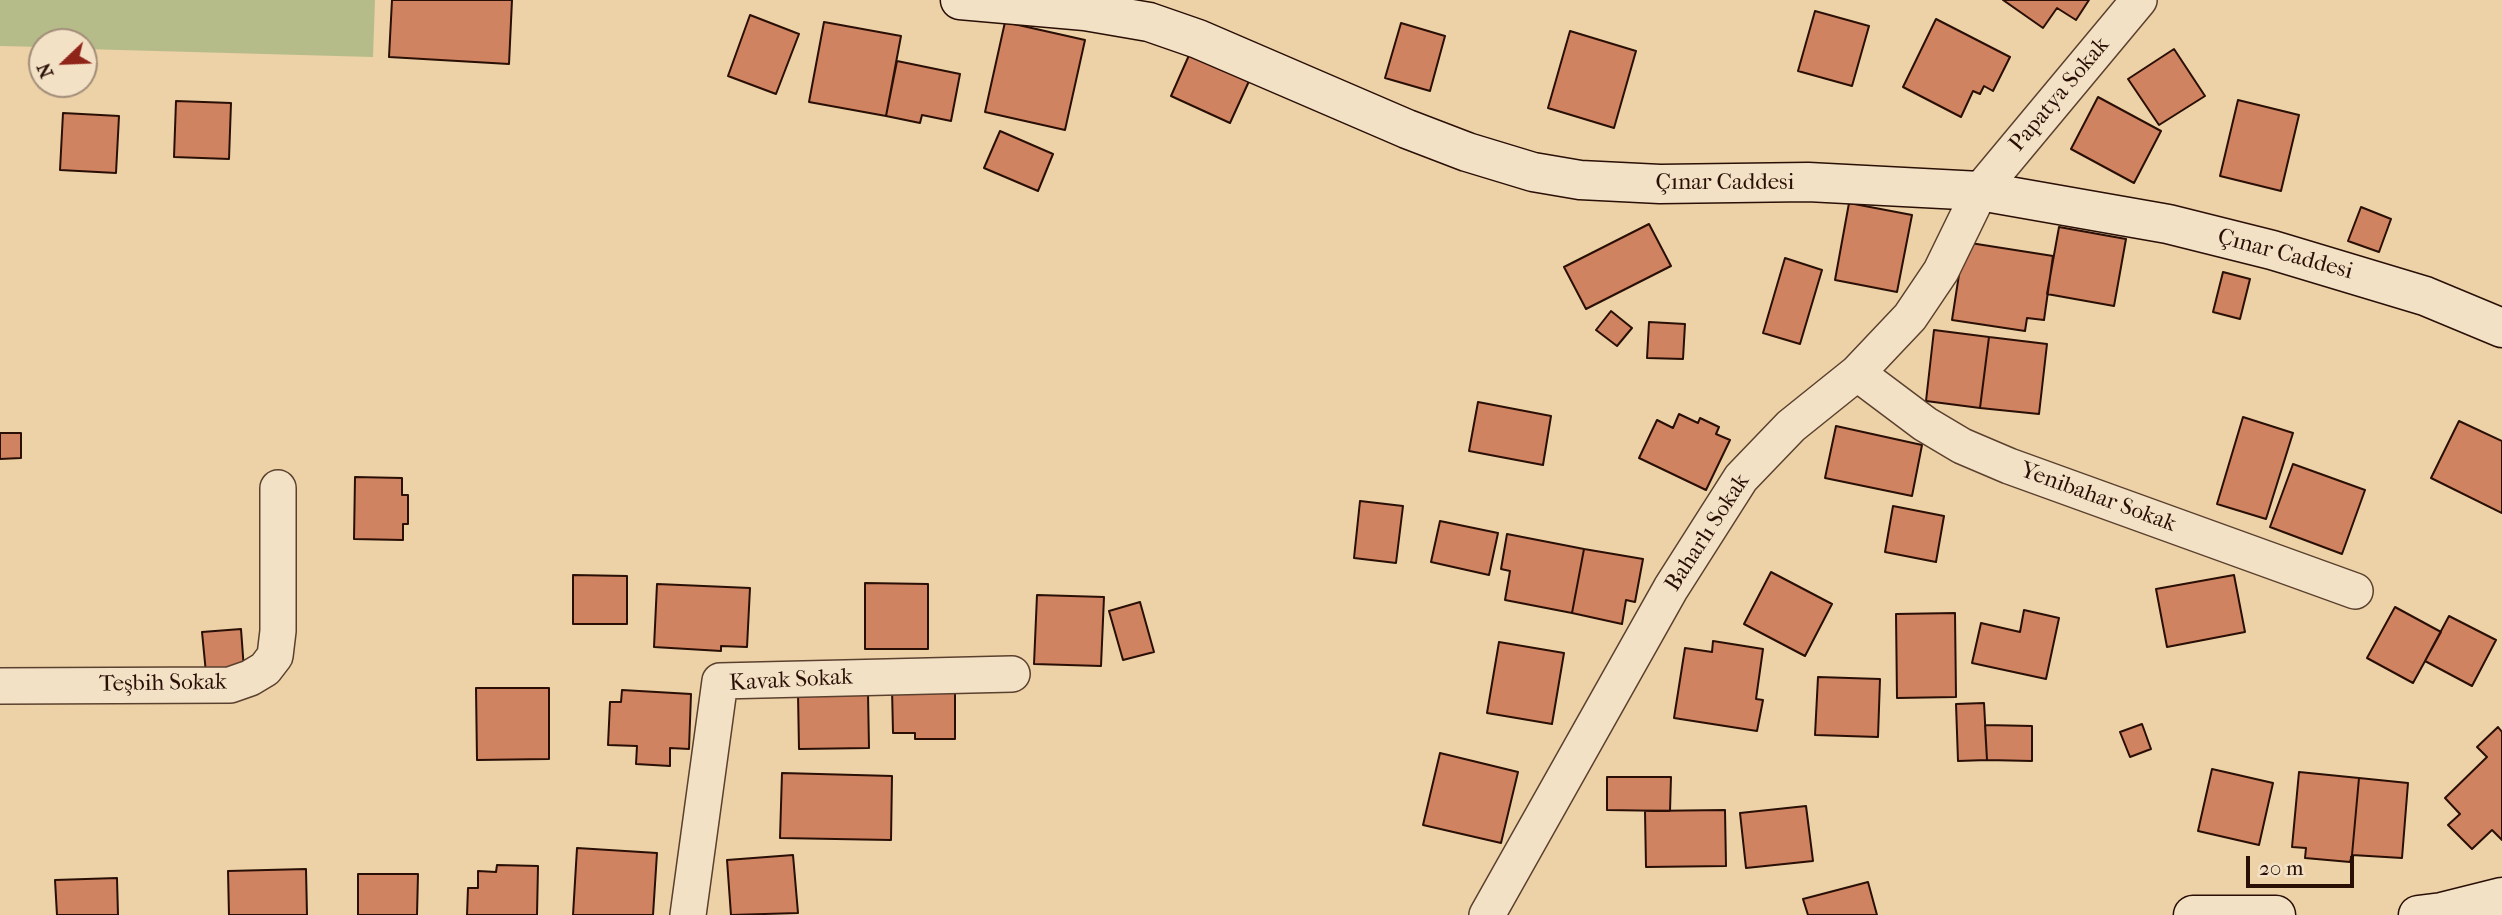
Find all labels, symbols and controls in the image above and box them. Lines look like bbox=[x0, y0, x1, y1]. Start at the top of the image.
north arrow bbox=[28, 28, 98, 98]
street label: Papatya Sokak bbox=[2004, 32, 2116, 158]
text: N bbox=[33, 59, 58, 81]
street label: Çınar Caddesi bbox=[1656, 169, 1794, 197]
street label: Çınar Caddesi bbox=[2214, 224, 2356, 286]
street label: Yenibahar Sokak bbox=[2016, 457, 2180, 539]
street label: Baharlı Sokak bbox=[1660, 469, 1756, 597]
street label: Kavak Sokak bbox=[729, 664, 853, 698]
street label: Teşbih Sokak bbox=[99, 669, 227, 699]
scale bar bbox=[2250, 842, 2358, 886]
text: 20 m bbox=[2259, 856, 2303, 880]

